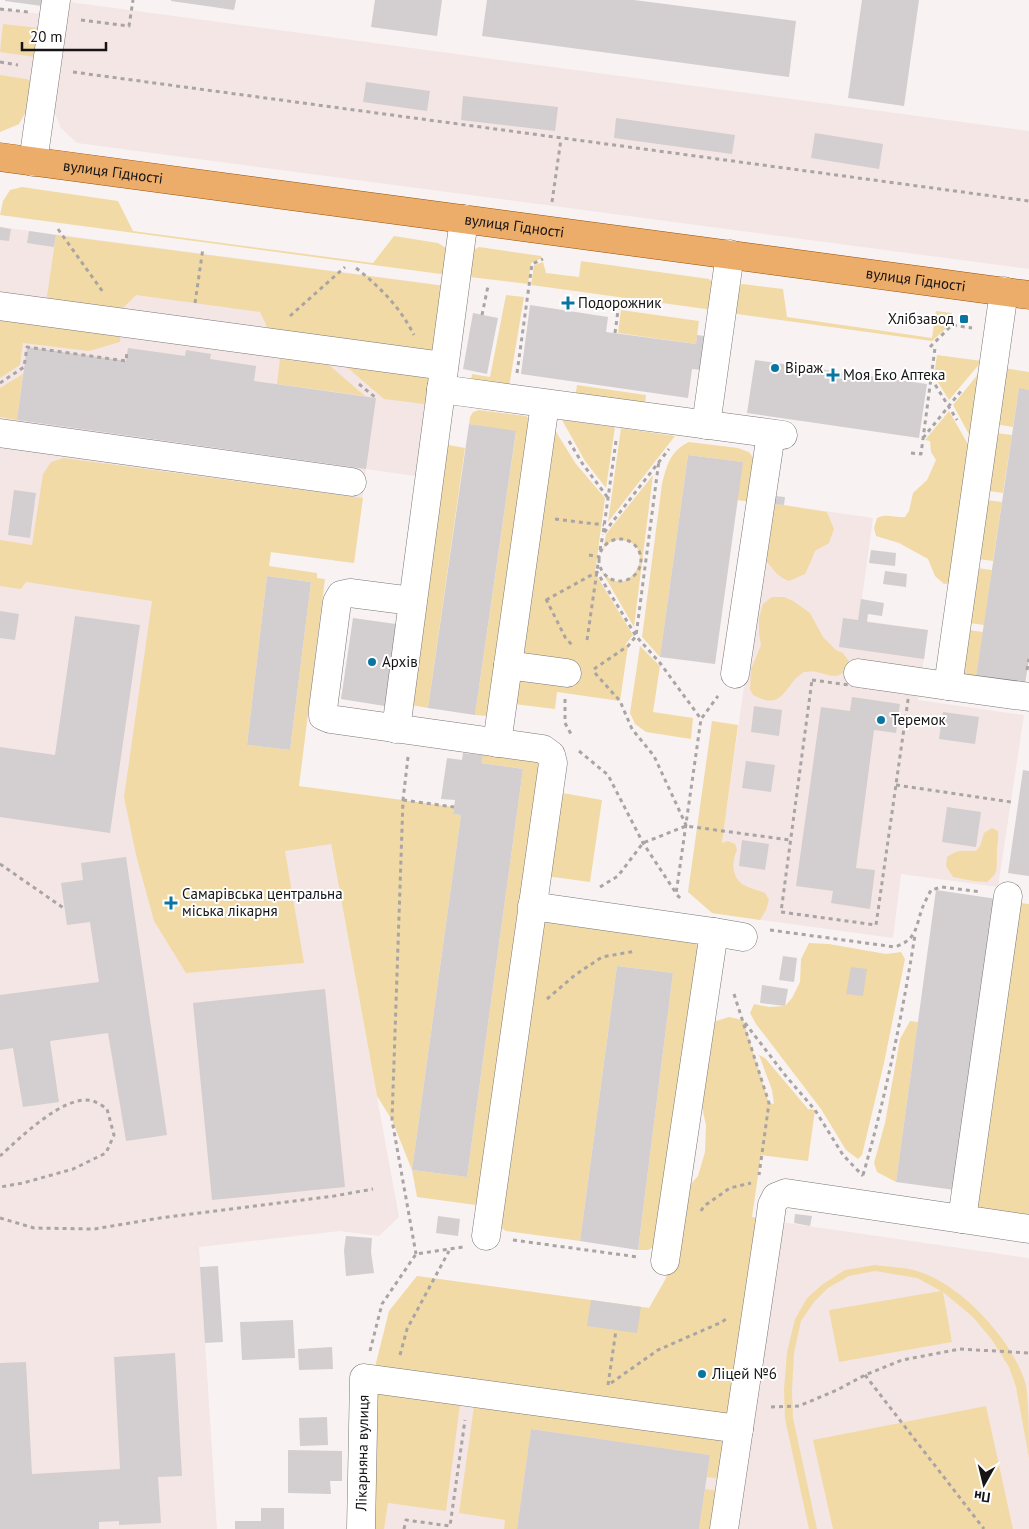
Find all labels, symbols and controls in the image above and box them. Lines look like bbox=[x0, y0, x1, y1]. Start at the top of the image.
scale bar bbox=[22, 20, 106, 52]
text: 20 m bbox=[30, 27, 63, 46]
street label: вулиця Гідності bbox=[62, 156, 164, 188]
street label: вулиця Гідності bbox=[463, 209, 566, 242]
street label: вулиця Гідності bbox=[865, 263, 967, 295]
place label: Подорожник bbox=[578, 293, 662, 312]
marker: Подорожник bbox=[562, 297, 574, 309]
place label: Хлібзавод bbox=[888, 309, 954, 328]
marker: Хлібзавод bbox=[958, 313, 970, 325]
place label: Віраж bbox=[785, 358, 823, 377]
marker: Віраж bbox=[769, 362, 781, 374]
place label: Моя Еко Аптека bbox=[843, 365, 945, 384]
marker: Моя Еко Аптека bbox=[827, 369, 839, 381]
place label: Архів bbox=[382, 652, 418, 671]
marker: Архів bbox=[366, 656, 378, 668]
place label: Теремок bbox=[891, 710, 946, 729]
marker: Теремок bbox=[875, 714, 887, 726]
place label: Самарівська центральна міська лікарня bbox=[182, 884, 343, 920]
marker: Самарівська центральна міська лікарня bbox=[164, 896, 178, 910]
place label: Ліцей №6 bbox=[711, 1364, 777, 1383]
marker: Ліцей №6 bbox=[696, 1368, 708, 1380]
street label: Лікарняна вулиця bbox=[351, 1395, 373, 1512]
north arrow bbox=[959, 1459, 1009, 1509]
text: Пн bbox=[973, 1487, 992, 1507]

